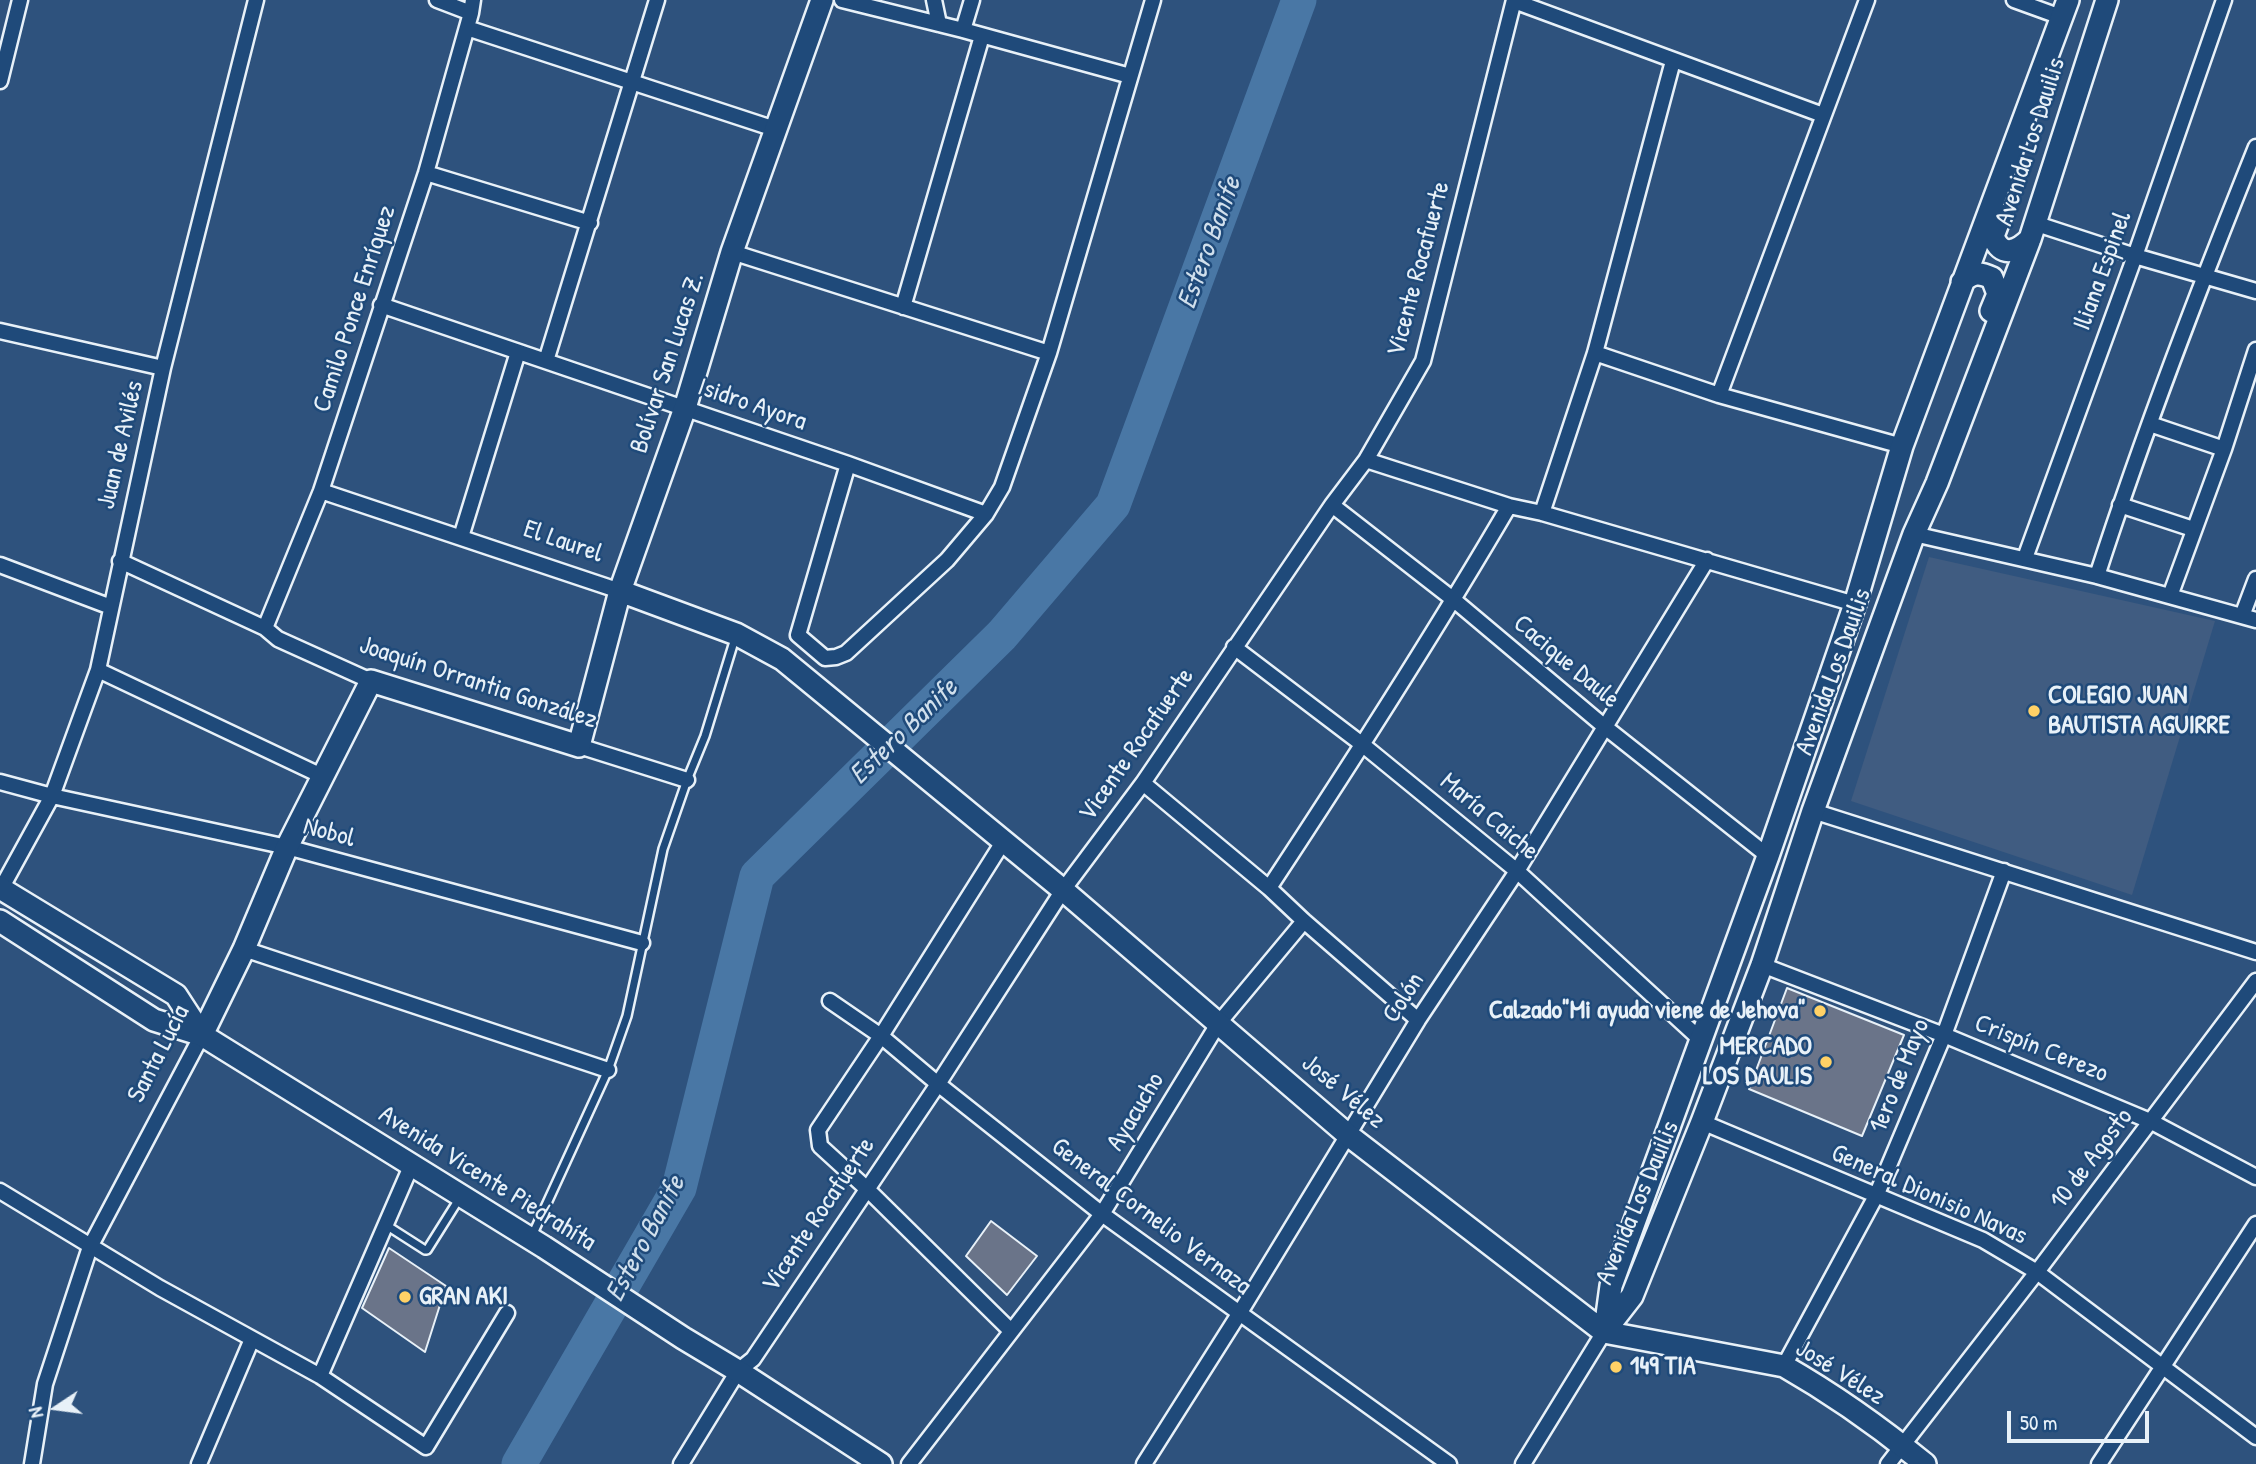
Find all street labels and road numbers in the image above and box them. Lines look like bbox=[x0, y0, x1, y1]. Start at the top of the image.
street label: Avenida Los Dauilis bbox=[1989, 54, 2073, 230]
street label: Vicente Rocafuerte bbox=[1381, 178, 1457, 360]
street label: Camilo Ponce Enríquez bbox=[307, 202, 403, 416]
street label: Iliana Espinel bbox=[2067, 207, 2139, 335]
street label: Bolívar San Lucas Z. bbox=[624, 269, 712, 457]
street label: Isidro Ayora bbox=[694, 372, 810, 438]
street label: Juan de Avilés bbox=[91, 378, 151, 512]
street label: El Laurel bbox=[519, 514, 607, 570]
street label: Avenida Los Dauilis bbox=[1789, 584, 1879, 760]
street label: Cacique Daule bbox=[1506, 608, 1626, 716]
street label: Joaquín Orrantia González bbox=[355, 630, 601, 736]
street label: Vicente Rocafuerte bbox=[1073, 662, 1201, 828]
street label: María Caiche bbox=[1433, 767, 1545, 867]
street label: Nobol bbox=[300, 811, 358, 855]
street label: Colón bbox=[1376, 967, 1432, 1029]
street label: Santa Lucía bbox=[121, 1000, 197, 1108]
street label: Crispín Cerezo bbox=[1970, 1008, 2112, 1090]
street label: 1ero de Mayo bbox=[1863, 1015, 1937, 1137]
street label: José Vélez bbox=[1295, 1048, 1391, 1136]
street label: Ayacucho bbox=[1101, 1067, 1171, 1157]
street label: Avenida Vicente Piedrahíta bbox=[373, 1099, 601, 1259]
street label: 10 de Agosto bbox=[2044, 1103, 2140, 1215]
street label: Avenida Los Dauilis bbox=[1589, 1116, 1687, 1290]
street label: Vicente Rocafuerte bbox=[756, 1132, 882, 1298]
street label: General Cornelio Vernaza bbox=[1045, 1132, 1257, 1302]
street label: General Dionisio Navas bbox=[1826, 1138, 2032, 1252]
street label: José Vélez bbox=[1789, 1333, 1891, 1413]

